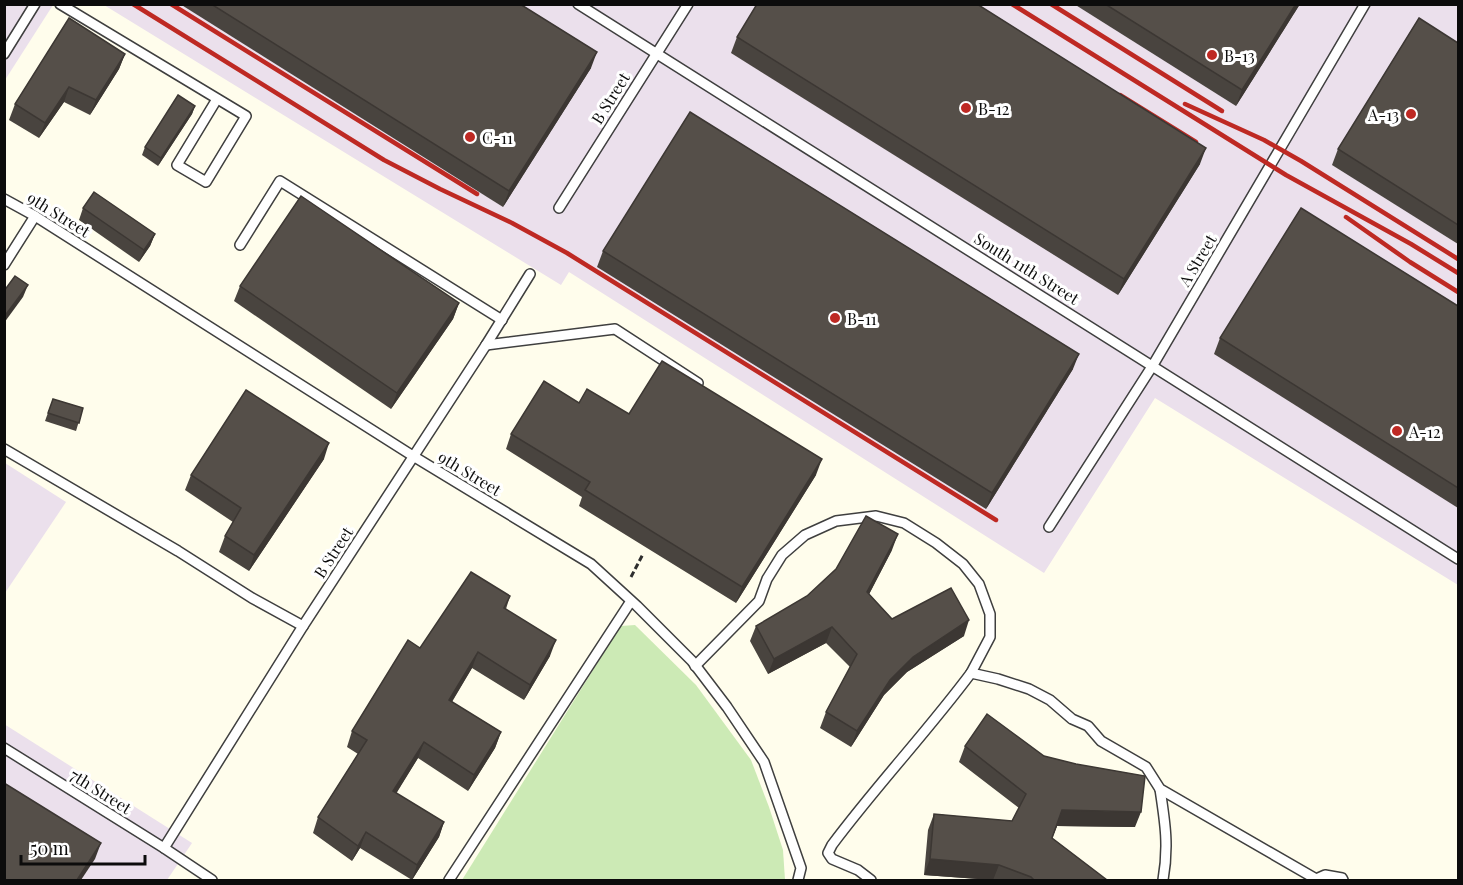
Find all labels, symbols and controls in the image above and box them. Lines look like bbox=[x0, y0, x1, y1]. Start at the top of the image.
place label: B-13 bbox=[1224, 45, 1255, 66]
marker: B-13 bbox=[1205, 48, 1219, 62]
street label: B Street bbox=[586, 68, 634, 128]
place label: B-12 bbox=[978, 98, 1010, 119]
marker: B-12 bbox=[959, 101, 973, 115]
place label: A-13 bbox=[1367, 104, 1399, 125]
marker: A-13 bbox=[1404, 107, 1418, 121]
place label: C-11 bbox=[482, 127, 513, 148]
marker: C-11 bbox=[463, 130, 477, 144]
street label: 9th Street bbox=[24, 187, 95, 242]
street label: South 11th Street bbox=[971, 227, 1084, 309]
street label: A Street bbox=[1173, 230, 1221, 291]
place label: B-11 bbox=[847, 308, 877, 329]
marker: B-11 bbox=[828, 311, 842, 325]
place label: A-12 bbox=[1408, 421, 1441, 442]
marker: A-12 bbox=[1390, 424, 1404, 438]
street label: 9th Street bbox=[435, 446, 506, 500]
street label: B Street bbox=[309, 522, 357, 582]
street label: 7th Street bbox=[66, 764, 136, 818]
scale bar bbox=[21, 828, 146, 866]
text: 50 m bbox=[30, 836, 69, 860]

